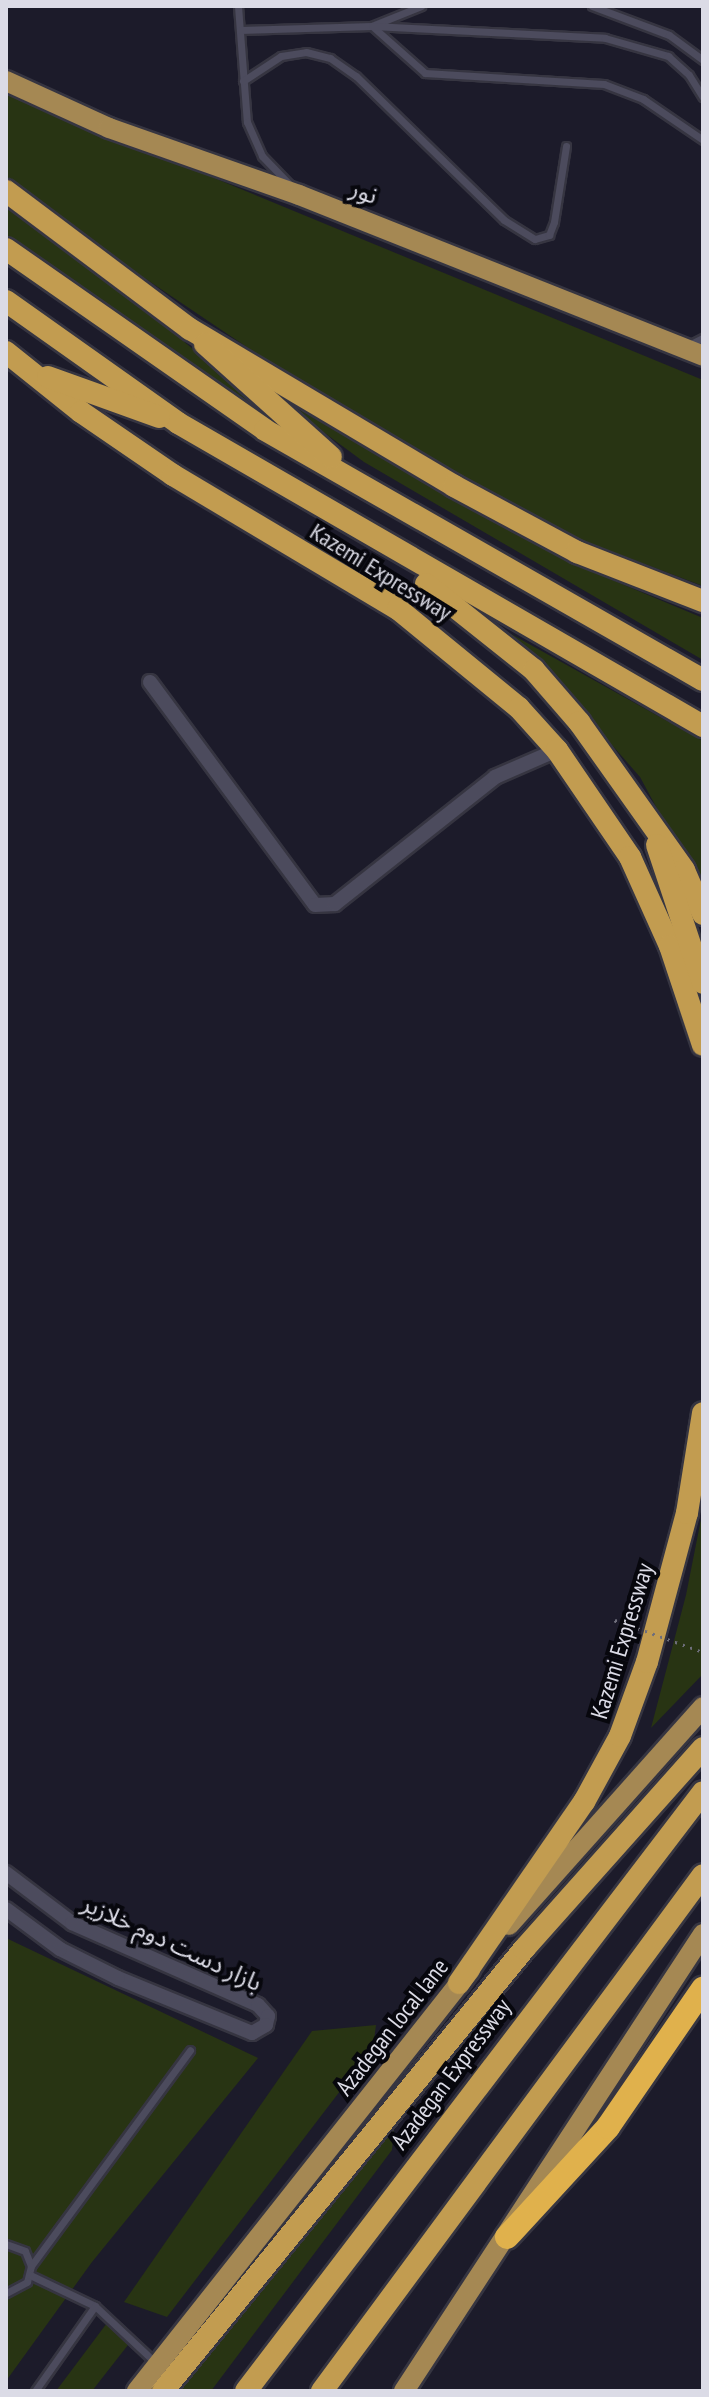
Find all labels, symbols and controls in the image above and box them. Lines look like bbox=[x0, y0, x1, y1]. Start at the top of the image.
street label: نور bbox=[346, 174, 382, 210]
street label: Kazemi Expressway bbox=[305, 517, 457, 627]
street label: Kazemi Expressway bbox=[585, 1560, 659, 1722]
street label: بازار دست دوم خلازیر bbox=[78, 1889, 266, 1997]
street label: Azadegan local lane bbox=[330, 1953, 454, 2101]
street label: Azadegan Expressway bbox=[385, 1993, 517, 2155]

